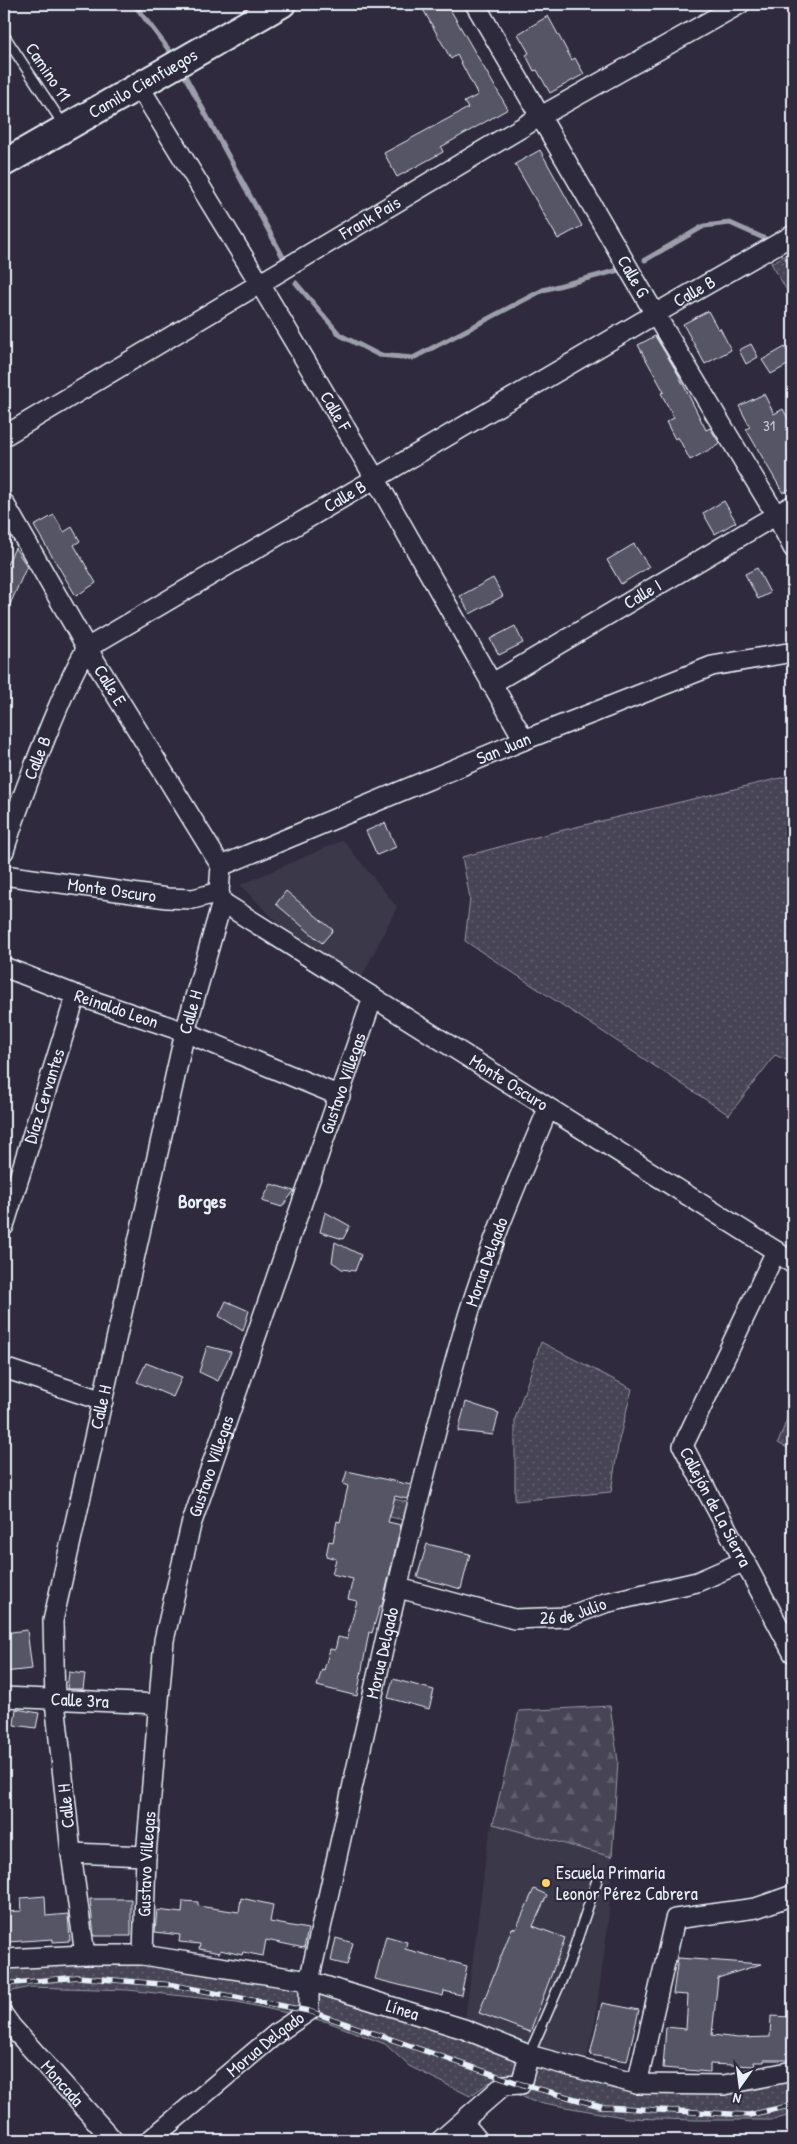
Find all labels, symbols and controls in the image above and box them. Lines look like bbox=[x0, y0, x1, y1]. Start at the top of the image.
street label: Camino 11 bbox=[20, 37, 77, 106]
street label: Camilo Cienfuegos bbox=[84, 42, 202, 124]
street label: Frank Pais bbox=[334, 190, 405, 246]
street label: Calle G bbox=[612, 251, 656, 302]
street label: Calle B bbox=[668, 269, 720, 313]
street label: Calle F bbox=[314, 386, 358, 437]
house number: 31 bbox=[763, 415, 775, 436]
street label: Calle B bbox=[319, 474, 371, 518]
street label: Calle I bbox=[618, 573, 666, 615]
street label: Calle E bbox=[88, 660, 133, 710]
street label: San Juan bbox=[472, 726, 534, 770]
street label: Calle B bbox=[17, 732, 57, 783]
street label: Monte Oscuro bbox=[66, 871, 158, 908]
street label: Reinaldo Leon bbox=[71, 982, 162, 1034]
street label: Calle H bbox=[172, 987, 208, 1037]
street label: Gustavo Villegas bbox=[314, 1029, 372, 1137]
street label: Díaz Cervantes bbox=[17, 1045, 71, 1147]
street label: Monte Oscuro bbox=[465, 1048, 553, 1117]
district label: Borges bbox=[178, 1188, 227, 1215]
street label: Morua Delgado bbox=[459, 1213, 514, 1310]
street label: Calle H bbox=[83, 1383, 118, 1431]
street label: Gustavo Villegas bbox=[182, 1412, 240, 1520]
street label: Callejón de La Sierra bbox=[674, 1442, 758, 1571]
street label: 26 de Julio bbox=[539, 1591, 610, 1630]
street label: Morua Delgado bbox=[359, 1605, 404, 1701]
street label: Calle 3ra bbox=[50, 1686, 110, 1714]
street label: Calle H bbox=[51, 1783, 80, 1829]
street label: Gustavo Villegas bbox=[131, 1810, 162, 1917]
place label: Escuela Primaria Leonor Pérez Cabrera bbox=[556, 1860, 698, 1906]
marker: Escuela Primaria Leonor Pérez Cabrera bbox=[540, 1877, 552, 1889]
street label: Línea bbox=[383, 1993, 422, 2026]
street label: Morua Delgado bbox=[221, 2005, 309, 2083]
street label: Moncada bbox=[35, 2054, 90, 2111]
north arrow bbox=[714, 2062, 764, 2112]
text: N bbox=[730, 2089, 743, 2109]

